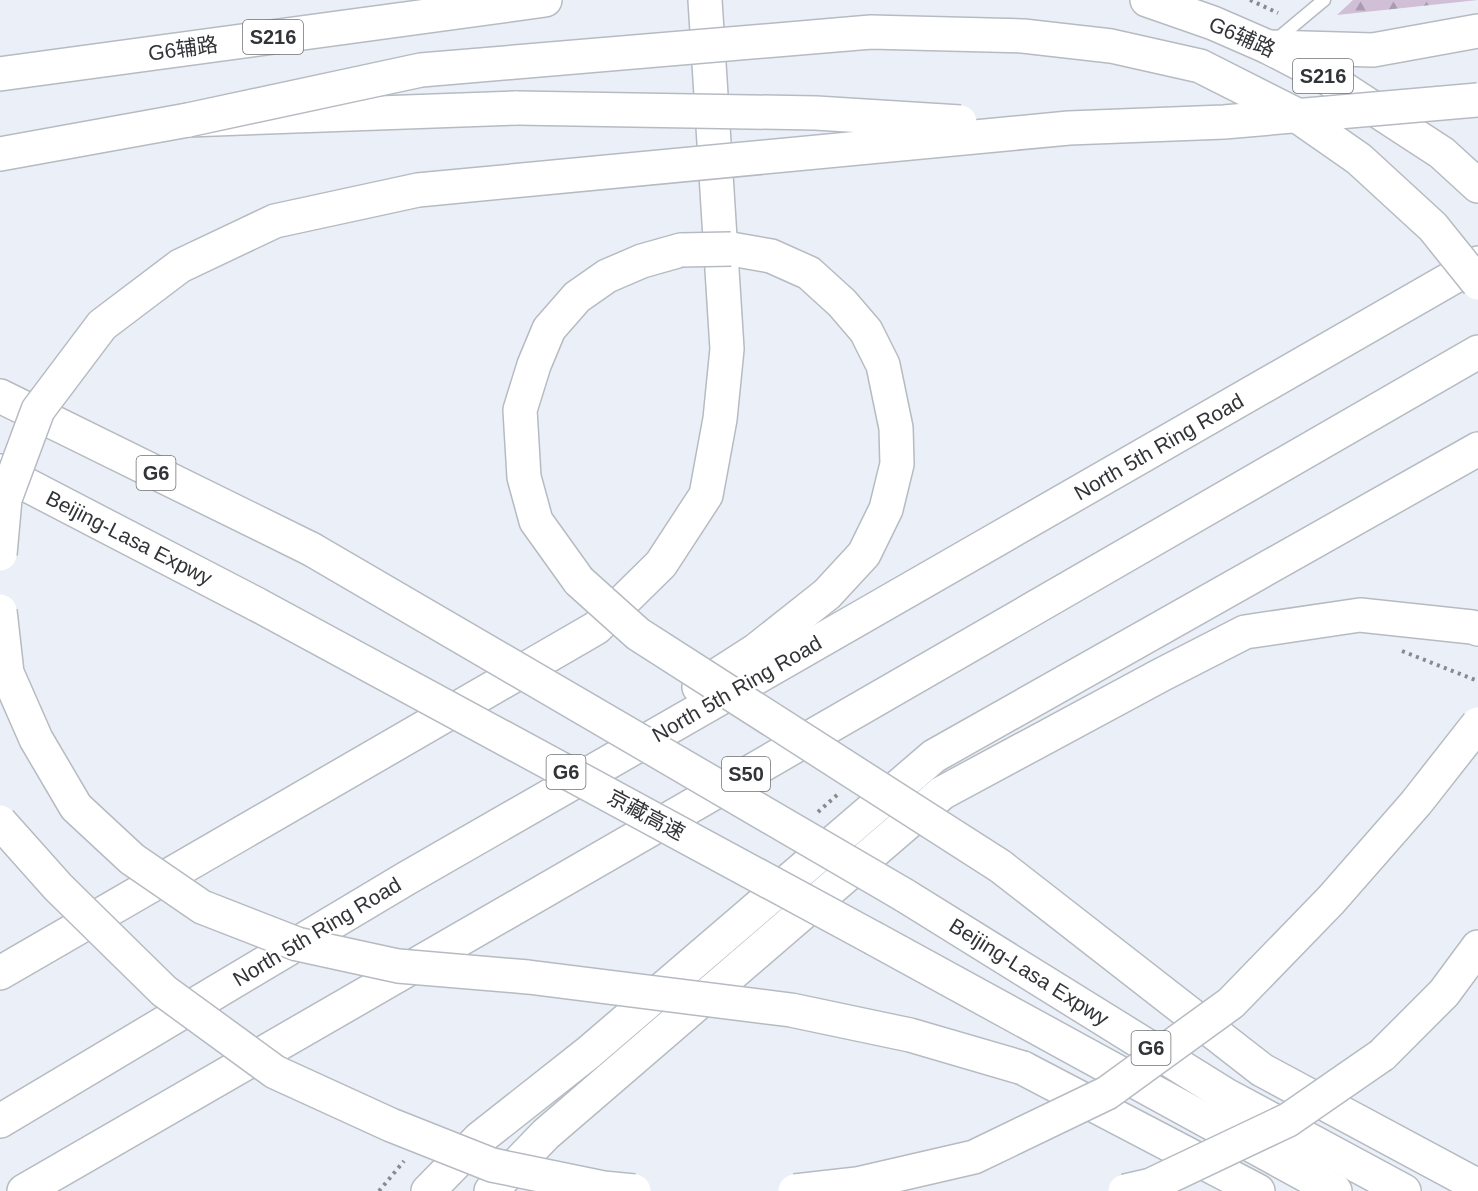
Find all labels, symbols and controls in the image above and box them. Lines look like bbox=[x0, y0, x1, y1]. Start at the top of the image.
street label: G6辅路 bbox=[1206, 12, 1279, 61]
road number: S216 bbox=[243, 20, 303, 54]
street label: G6辅路 bbox=[147, 32, 219, 65]
road number: S216 bbox=[1293, 59, 1353, 93]
street label: North 5th Ring Road bbox=[1070, 389, 1247, 504]
road number: G6 bbox=[136, 456, 176, 490]
street label: Beijing-Lasa Expwy bbox=[42, 486, 217, 590]
street label: North 5th Ring Road bbox=[648, 631, 825, 746]
road number: G6 bbox=[546, 755, 586, 789]
road number: S50 bbox=[722, 757, 770, 791]
street label: 京藏高速 bbox=[604, 785, 689, 844]
street label: North 5th Ring Road bbox=[229, 872, 405, 991]
street label: Beijing-Lasa Expwy bbox=[945, 913, 1113, 1030]
road number: G6 bbox=[1132, 1031, 1170, 1065]

